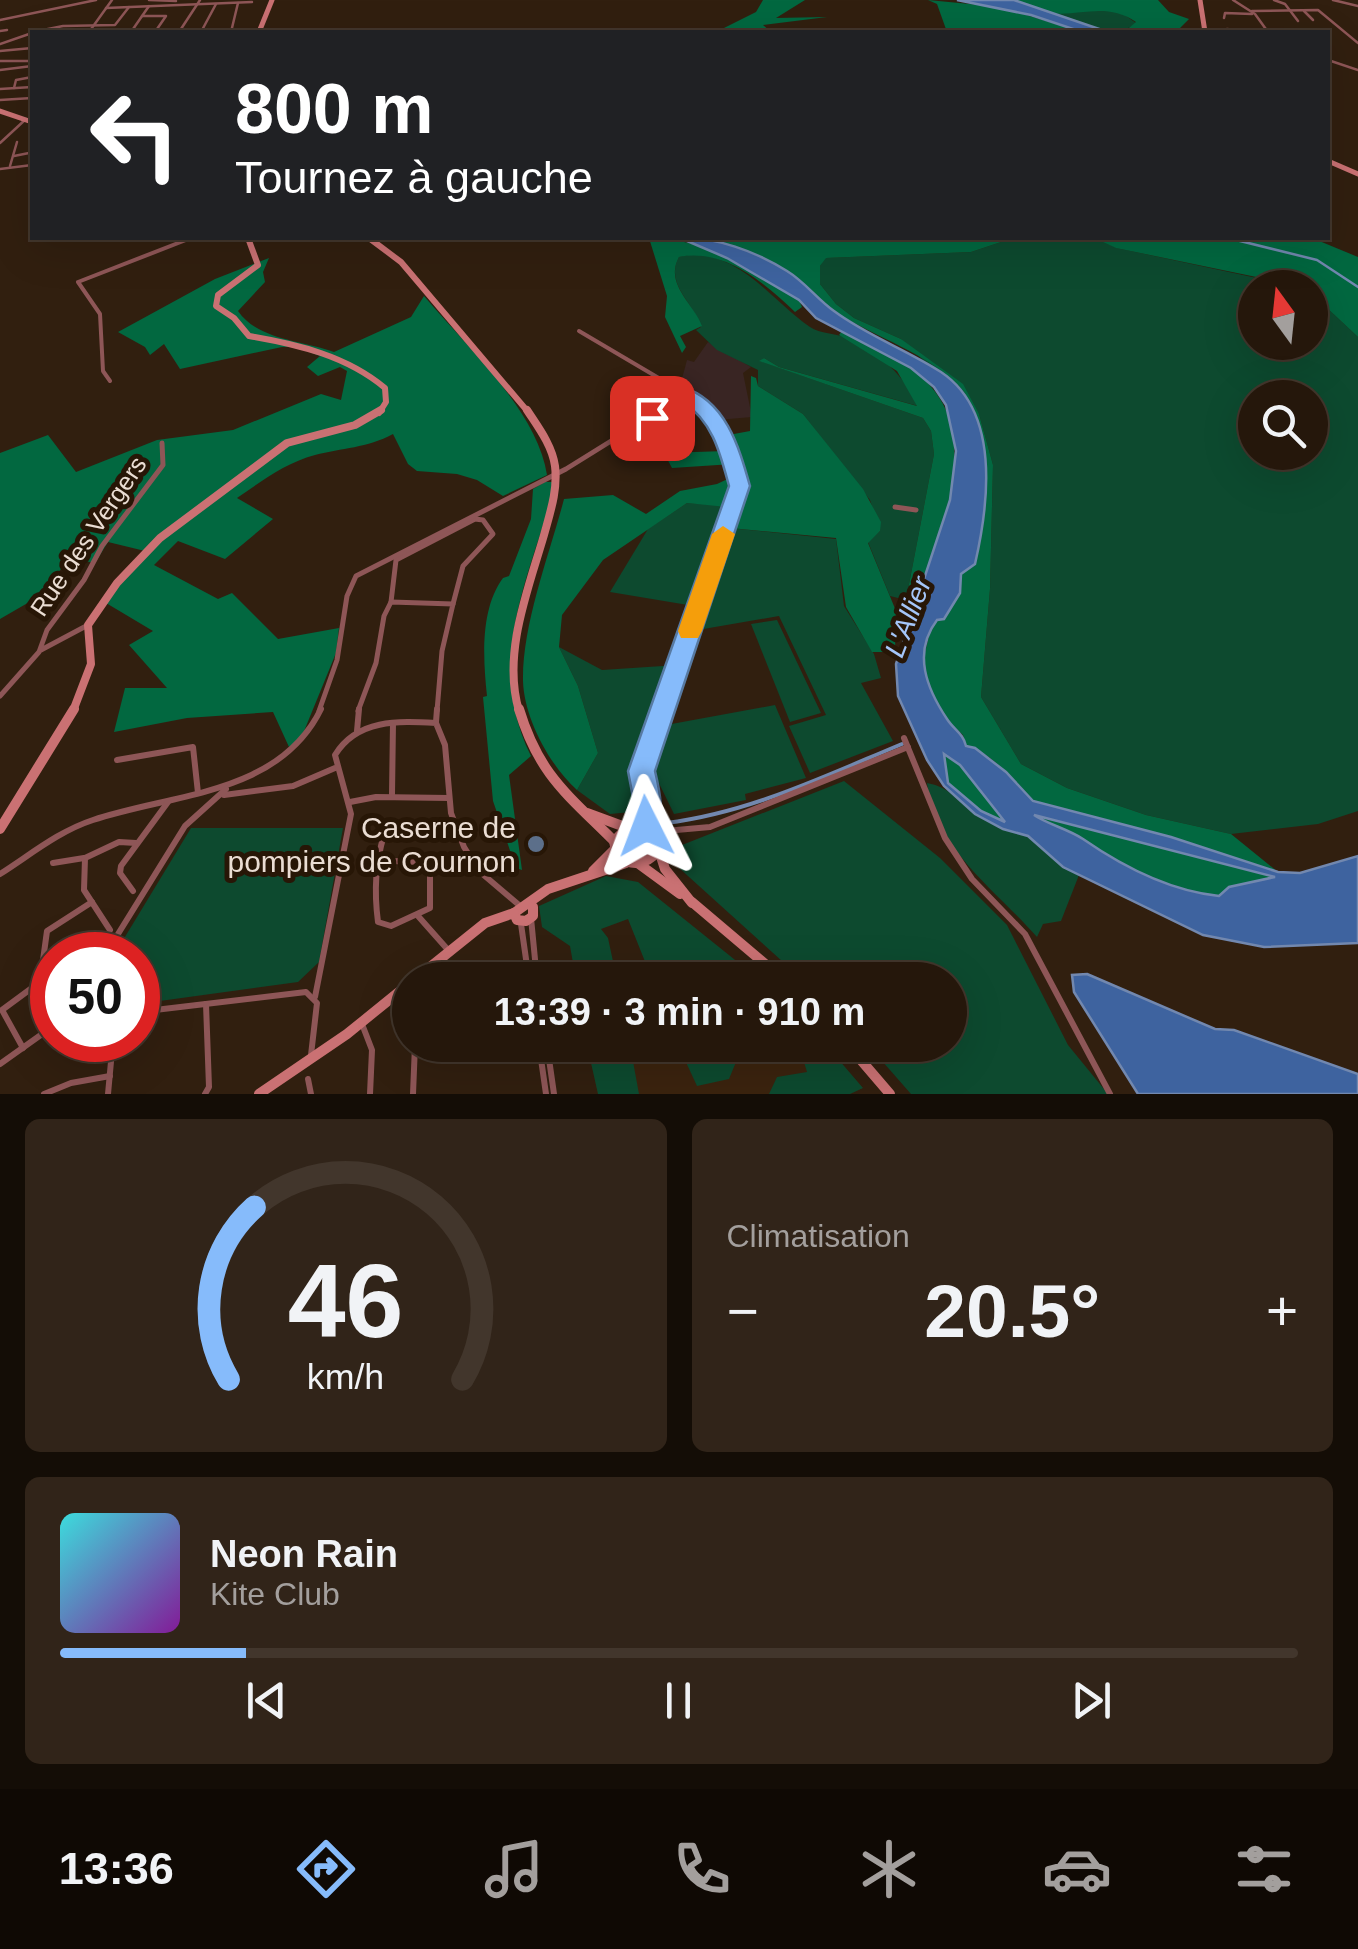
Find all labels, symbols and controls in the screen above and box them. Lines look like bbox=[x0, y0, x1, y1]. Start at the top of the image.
icon: left bbox=[70, 70, 200, 200]
text: 800 m bbox=[235, 70, 433, 148]
text: Tournez à gauche bbox=[235, 152, 593, 203]
north arrow bbox=[1238, 270, 1328, 360]
map controls bbox=[1238, 270, 1328, 470]
pin bbox=[610, 376, 695, 461]
button: search bbox=[1238, 380, 1328, 470]
icon: arrive bbox=[625, 391, 680, 446]
street label: Rue des Vergers bbox=[24, 451, 152, 621]
water label: L'Allier bbox=[879, 571, 938, 661]
position arrow bbox=[594, 774, 698, 878]
place label: Caserne de pompiers de Cournon bbox=[227, 811, 516, 878]
marker: Caserne de pompiers de Cournon bbox=[525, 833, 547, 855]
speed limit sign: 50 bbox=[30, 932, 160, 1062]
text: 13:39 · 3 min · 910 m bbox=[494, 991, 865, 1033]
text: Climatisation bbox=[727, 1218, 910, 1254]
text: 46 bbox=[288, 1243, 404, 1359]
text: 20.5° bbox=[924, 1269, 1100, 1353]
text: − bbox=[727, 1280, 759, 1342]
text: + bbox=[1266, 1280, 1298, 1342]
text: km/h bbox=[307, 1357, 384, 1397]
text: Neon Rain bbox=[210, 1533, 398, 1575]
text: Kite Club bbox=[210, 1576, 340, 1612]
icon: previous bbox=[239, 1673, 294, 1728]
icon: pause bbox=[651, 1673, 706, 1728]
icon: next bbox=[1064, 1673, 1119, 1728]
icon: directions bbox=[291, 1834, 361, 1904]
icon: music bbox=[479, 1834, 549, 1904]
icon: phone bbox=[667, 1834, 737, 1904]
icon: climate bbox=[854, 1834, 924, 1904]
icon: car bbox=[1042, 1834, 1112, 1904]
icon: filters bbox=[1229, 1834, 1299, 1904]
text: 13:36 bbox=[59, 1843, 174, 1894]

